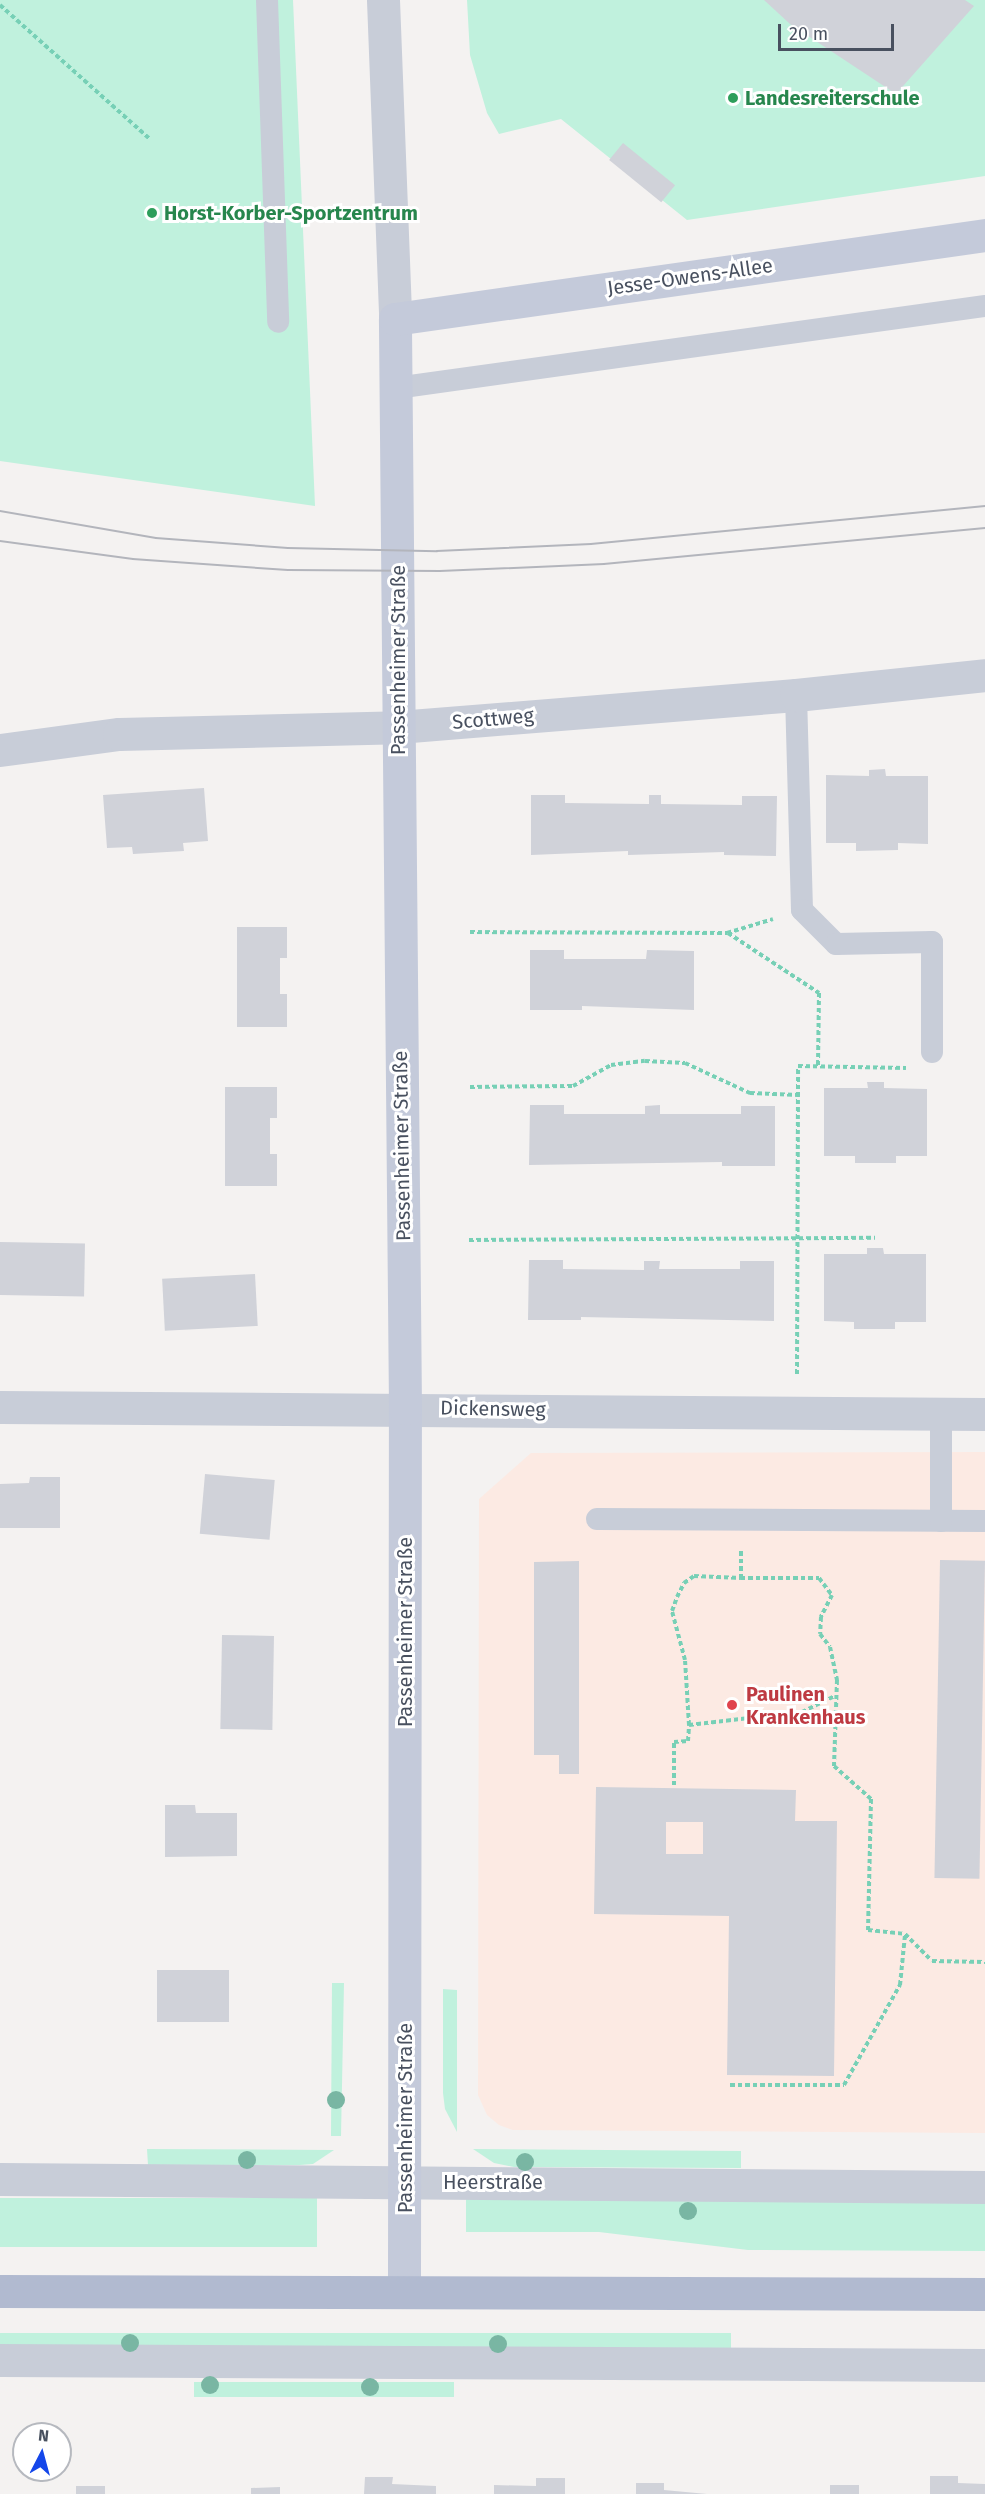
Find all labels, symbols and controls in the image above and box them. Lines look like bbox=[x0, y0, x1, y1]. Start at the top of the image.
scale bar bbox=[781, 12, 896, 50]
text: 20 m bbox=[789, 23, 828, 45]
place label: Landesreiterschule bbox=[745, 86, 920, 110]
marker: Landesreiterschule bbox=[726, 91, 740, 105]
place label: Horst-Korber-Sportzentrum bbox=[164, 201, 418, 225]
marker: Horst-Korber-Sportzentrum bbox=[145, 206, 159, 220]
street label: Jesse-Owens-Allee bbox=[606, 253, 774, 301]
street label: Passenheimer Straße bbox=[386, 565, 410, 755]
street label: Scottweg bbox=[451, 703, 535, 735]
street label: Passenheimer Straße bbox=[388, 1051, 416, 1241]
street label: Dickensweg bbox=[440, 1396, 546, 1422]
street label: Passenheimer Straße bbox=[393, 1537, 417, 1727]
place label: Paulinen Krankenhaus bbox=[746, 1682, 865, 1729]
marker: Paulinen Krankenhaus bbox=[723, 1696, 741, 1714]
street label: Passenheimer Straße bbox=[393, 2023, 417, 2213]
street label: Heerstraße bbox=[443, 2170, 543, 2194]
north arrow bbox=[12, 2422, 72, 2482]
text: N bbox=[37, 2426, 50, 2446]

